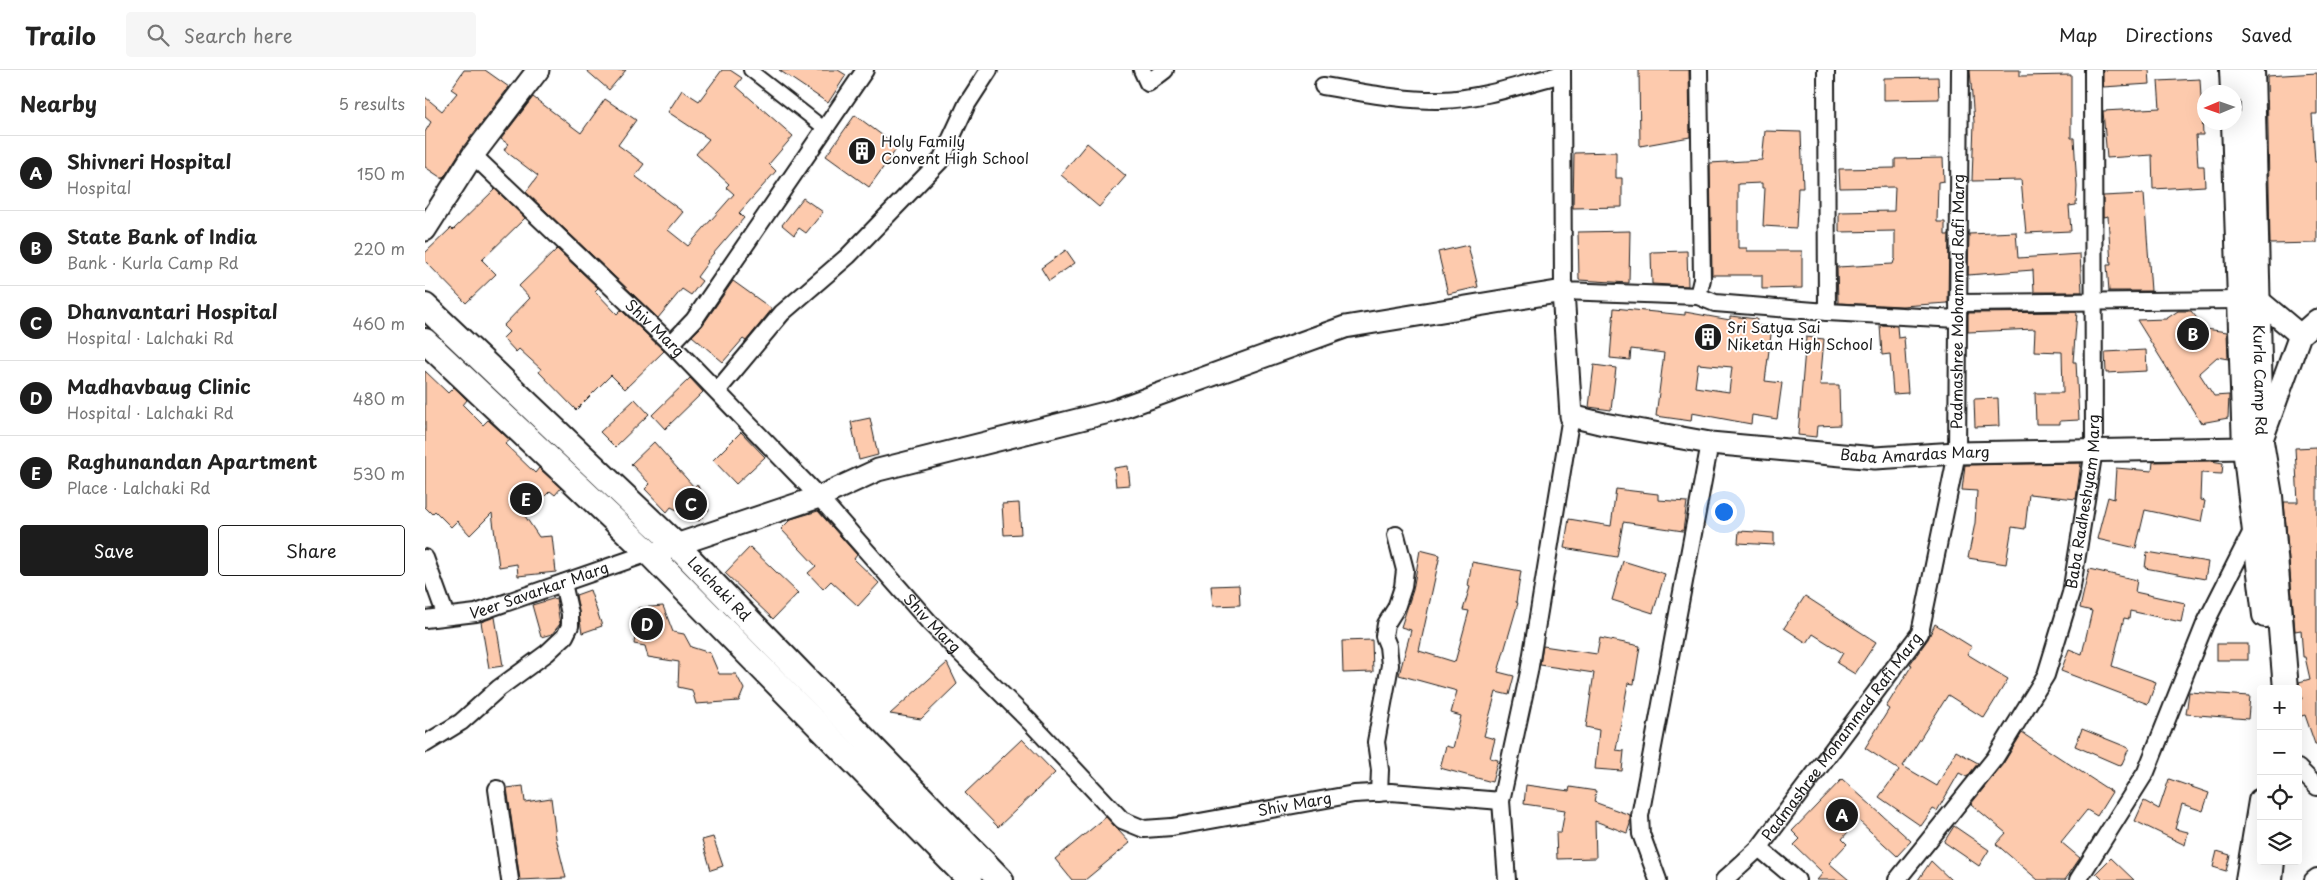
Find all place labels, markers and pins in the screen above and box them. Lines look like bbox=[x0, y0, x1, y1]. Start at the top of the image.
place label: Holy Family Convent High School bbox=[881, 129, 1029, 169]
building icon: Holy Family Convent High School bbox=[847, 136, 877, 166]
place label: Sri Satya Sai Niketan High School bbox=[1727, 315, 1873, 355]
pin: B bbox=[2177, 315, 2209, 353]
building icon: Sri Satya Sai Niketan High School bbox=[1693, 322, 1723, 352]
pin: E bbox=[510, 480, 542, 518]
pin: C bbox=[675, 485, 707, 523]
pin: D bbox=[631, 605, 663, 643]
pin: A bbox=[1826, 796, 1858, 834]

